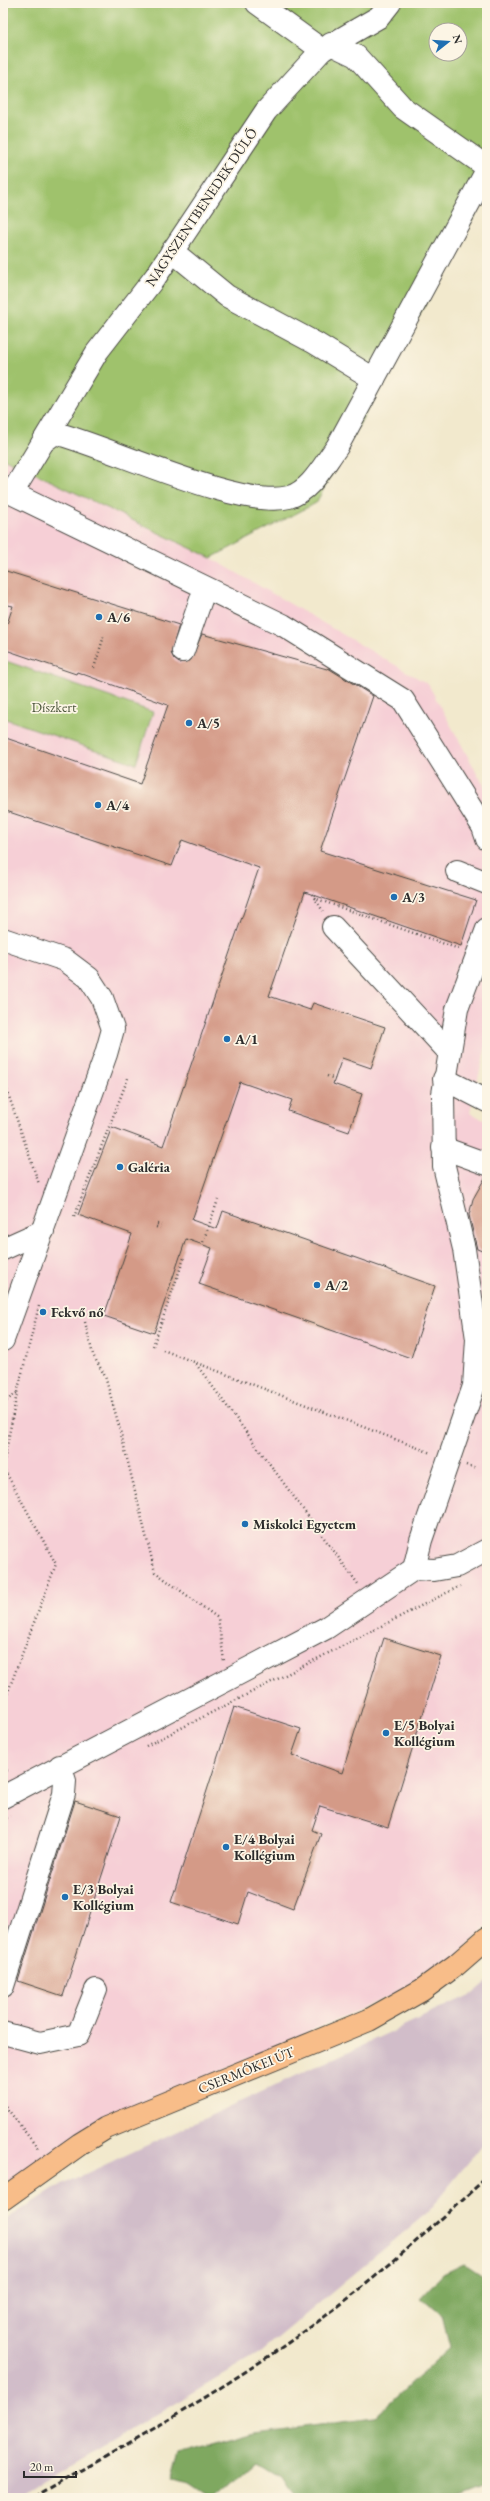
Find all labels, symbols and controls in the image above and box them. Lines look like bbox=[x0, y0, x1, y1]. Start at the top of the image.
north arrow bbox=[428, 22, 468, 62]
text: N bbox=[450, 33, 466, 45]
street label: NAGYSZENTBENEDEK DŰLŐ bbox=[141, 124, 261, 290]
place label: A/6 bbox=[106, 608, 131, 626]
marker: A/6 bbox=[94, 612, 104, 622]
park label: Díszkert bbox=[32, 698, 77, 716]
place label: A/5 bbox=[196, 714, 220, 732]
marker: A/5 bbox=[184, 718, 194, 728]
place label: A/4 bbox=[105, 796, 130, 814]
marker: A/4 bbox=[93, 800, 103, 810]
place label: A/3 bbox=[401, 888, 425, 906]
marker: A/3 bbox=[389, 892, 399, 902]
place label: A/1 bbox=[234, 1030, 258, 1048]
marker: A/1 bbox=[222, 1034, 232, 1044]
place label: Galéria bbox=[128, 1158, 171, 1176]
marker: Galéria bbox=[115, 1162, 125, 1172]
place label: A/2 bbox=[324, 1276, 349, 1294]
marker: A/2 bbox=[312, 1280, 322, 1290]
place label: Fekvő nő bbox=[51, 1303, 104, 1321]
marker: Fekvő nő bbox=[38, 1307, 48, 1317]
place label: Miskolci Egyetem bbox=[253, 1515, 357, 1533]
marker: Miskolci Egyetem bbox=[240, 1519, 250, 1529]
place label: E/5 Bolyai Kollégium bbox=[394, 1716, 456, 1750]
marker: E/5 Bolyai Kollégium bbox=[381, 1728, 391, 1738]
place label: E/4 Bolyai Kollégium bbox=[234, 1830, 296, 1864]
marker: E/4 Bolyai Kollégium bbox=[221, 1842, 231, 1852]
place label: E/3 Bolyai Kollégium bbox=[73, 1880, 135, 1914]
marker: E/3 Bolyai Kollégium bbox=[60, 1892, 70, 1902]
street label: CSERMŐKEI ÚT bbox=[195, 2042, 297, 2098]
scale bar bbox=[24, 2453, 76, 2479]
text: 20 m bbox=[30, 2459, 54, 2475]

